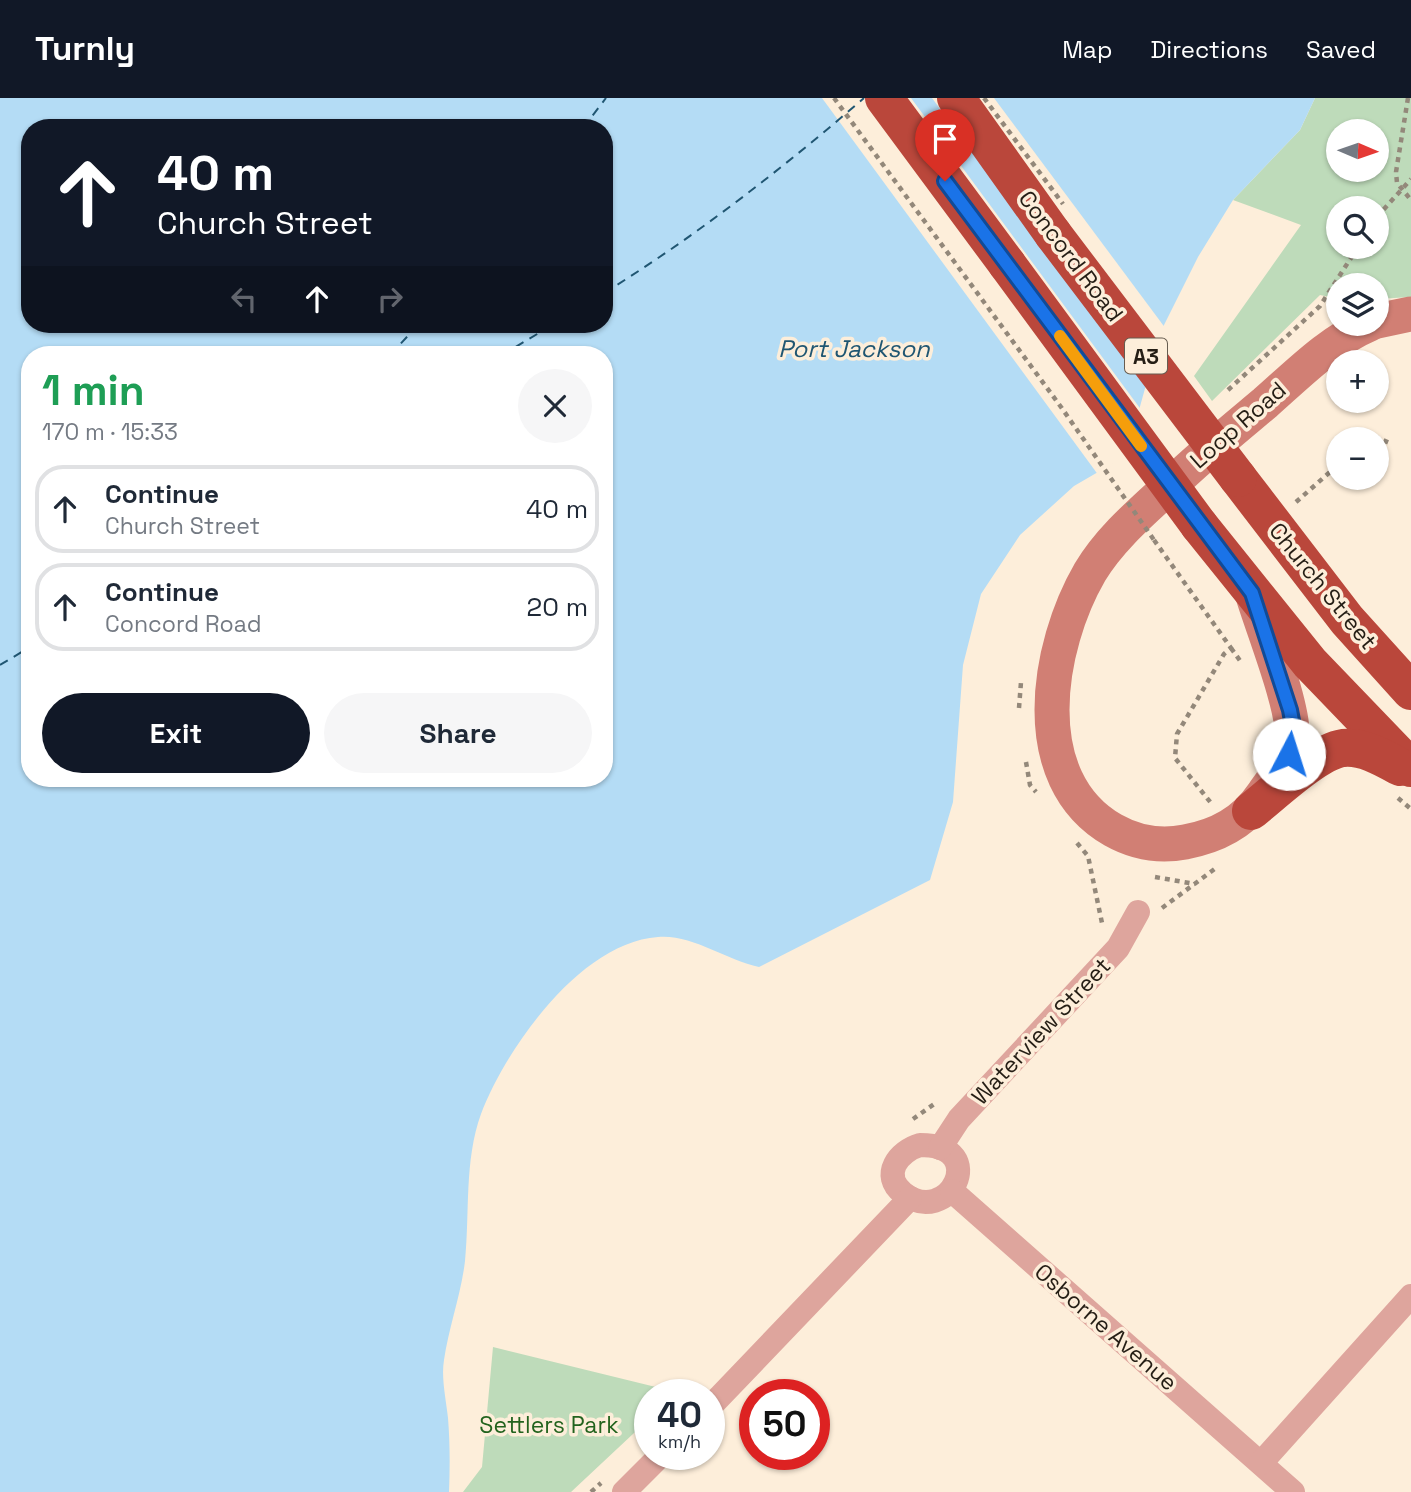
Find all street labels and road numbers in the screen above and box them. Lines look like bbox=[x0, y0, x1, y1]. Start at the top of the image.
street label: Concord Road bbox=[1012, 184, 1130, 328]
road number: A3 bbox=[1125, 338, 1167, 374]
street label: Loop Road bbox=[1184, 375, 1292, 475]
street label: Church Street bbox=[1263, 516, 1383, 656]
street label: Waterview Street bbox=[965, 951, 1117, 1111]
street label: Osborne Avenue bbox=[1028, 1257, 1184, 1397]

